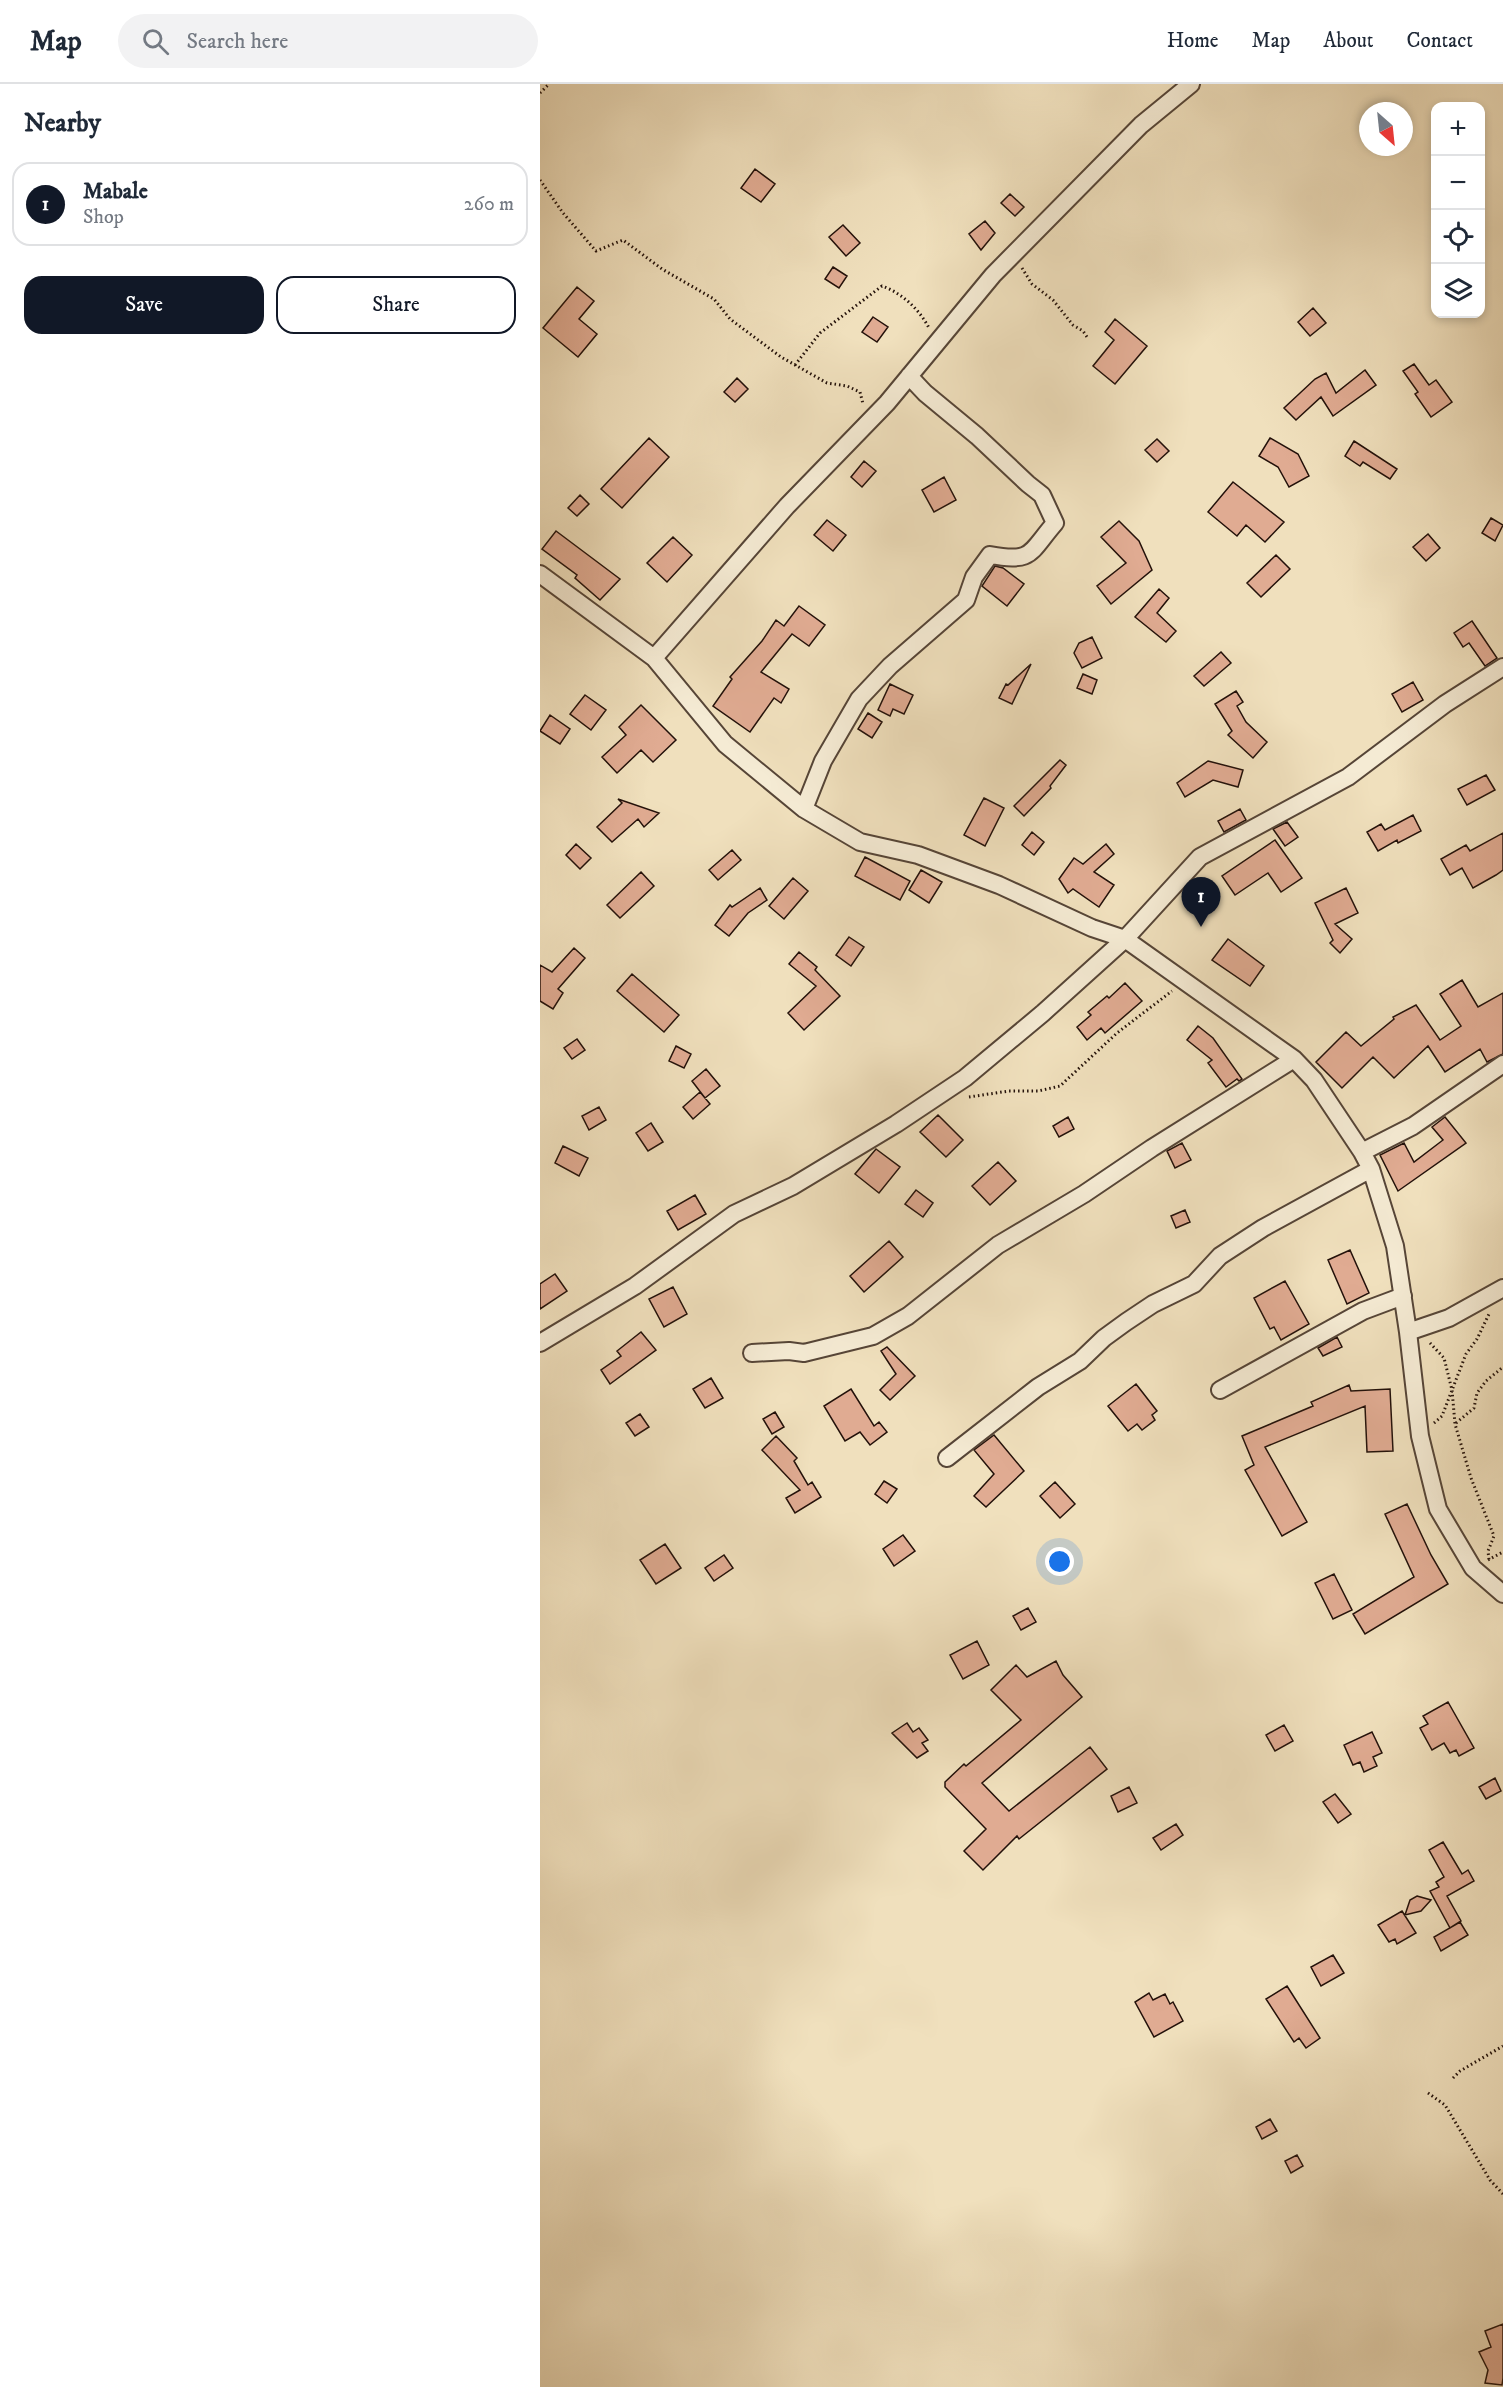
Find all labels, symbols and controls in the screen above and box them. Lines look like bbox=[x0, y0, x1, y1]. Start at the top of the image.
search box bbox=[118, 14, 538, 68]
text: Map bbox=[30, 24, 82, 59]
icon: search bbox=[139, 25, 172, 58]
text: Search here bbox=[187, 28, 288, 55]
text: Home bbox=[1167, 28, 1219, 54]
text: Map bbox=[1252, 28, 1290, 54]
text: About bbox=[1323, 28, 1374, 54]
text: Contact bbox=[1407, 28, 1473, 54]
north arrow bbox=[1359, 102, 1413, 156]
map controls bbox=[1431, 102, 1485, 318]
button: + bbox=[1431, 102, 1485, 156]
text: Nearby bbox=[24, 107, 101, 140]
button: − bbox=[1431, 156, 1485, 210]
text: Mabale bbox=[83, 178, 148, 205]
text: 1 bbox=[42, 192, 49, 217]
text: 260 m bbox=[464, 192, 514, 217]
text: Shop bbox=[83, 205, 124, 230]
button: locate bbox=[1431, 210, 1485, 264]
button: layers bbox=[1431, 264, 1485, 318]
button: Save bbox=[24, 276, 264, 334]
button: Share bbox=[276, 276, 516, 334]
pin: 1 bbox=[1182, 878, 1220, 927]
your location bbox=[1045, 1547, 1074, 1576]

